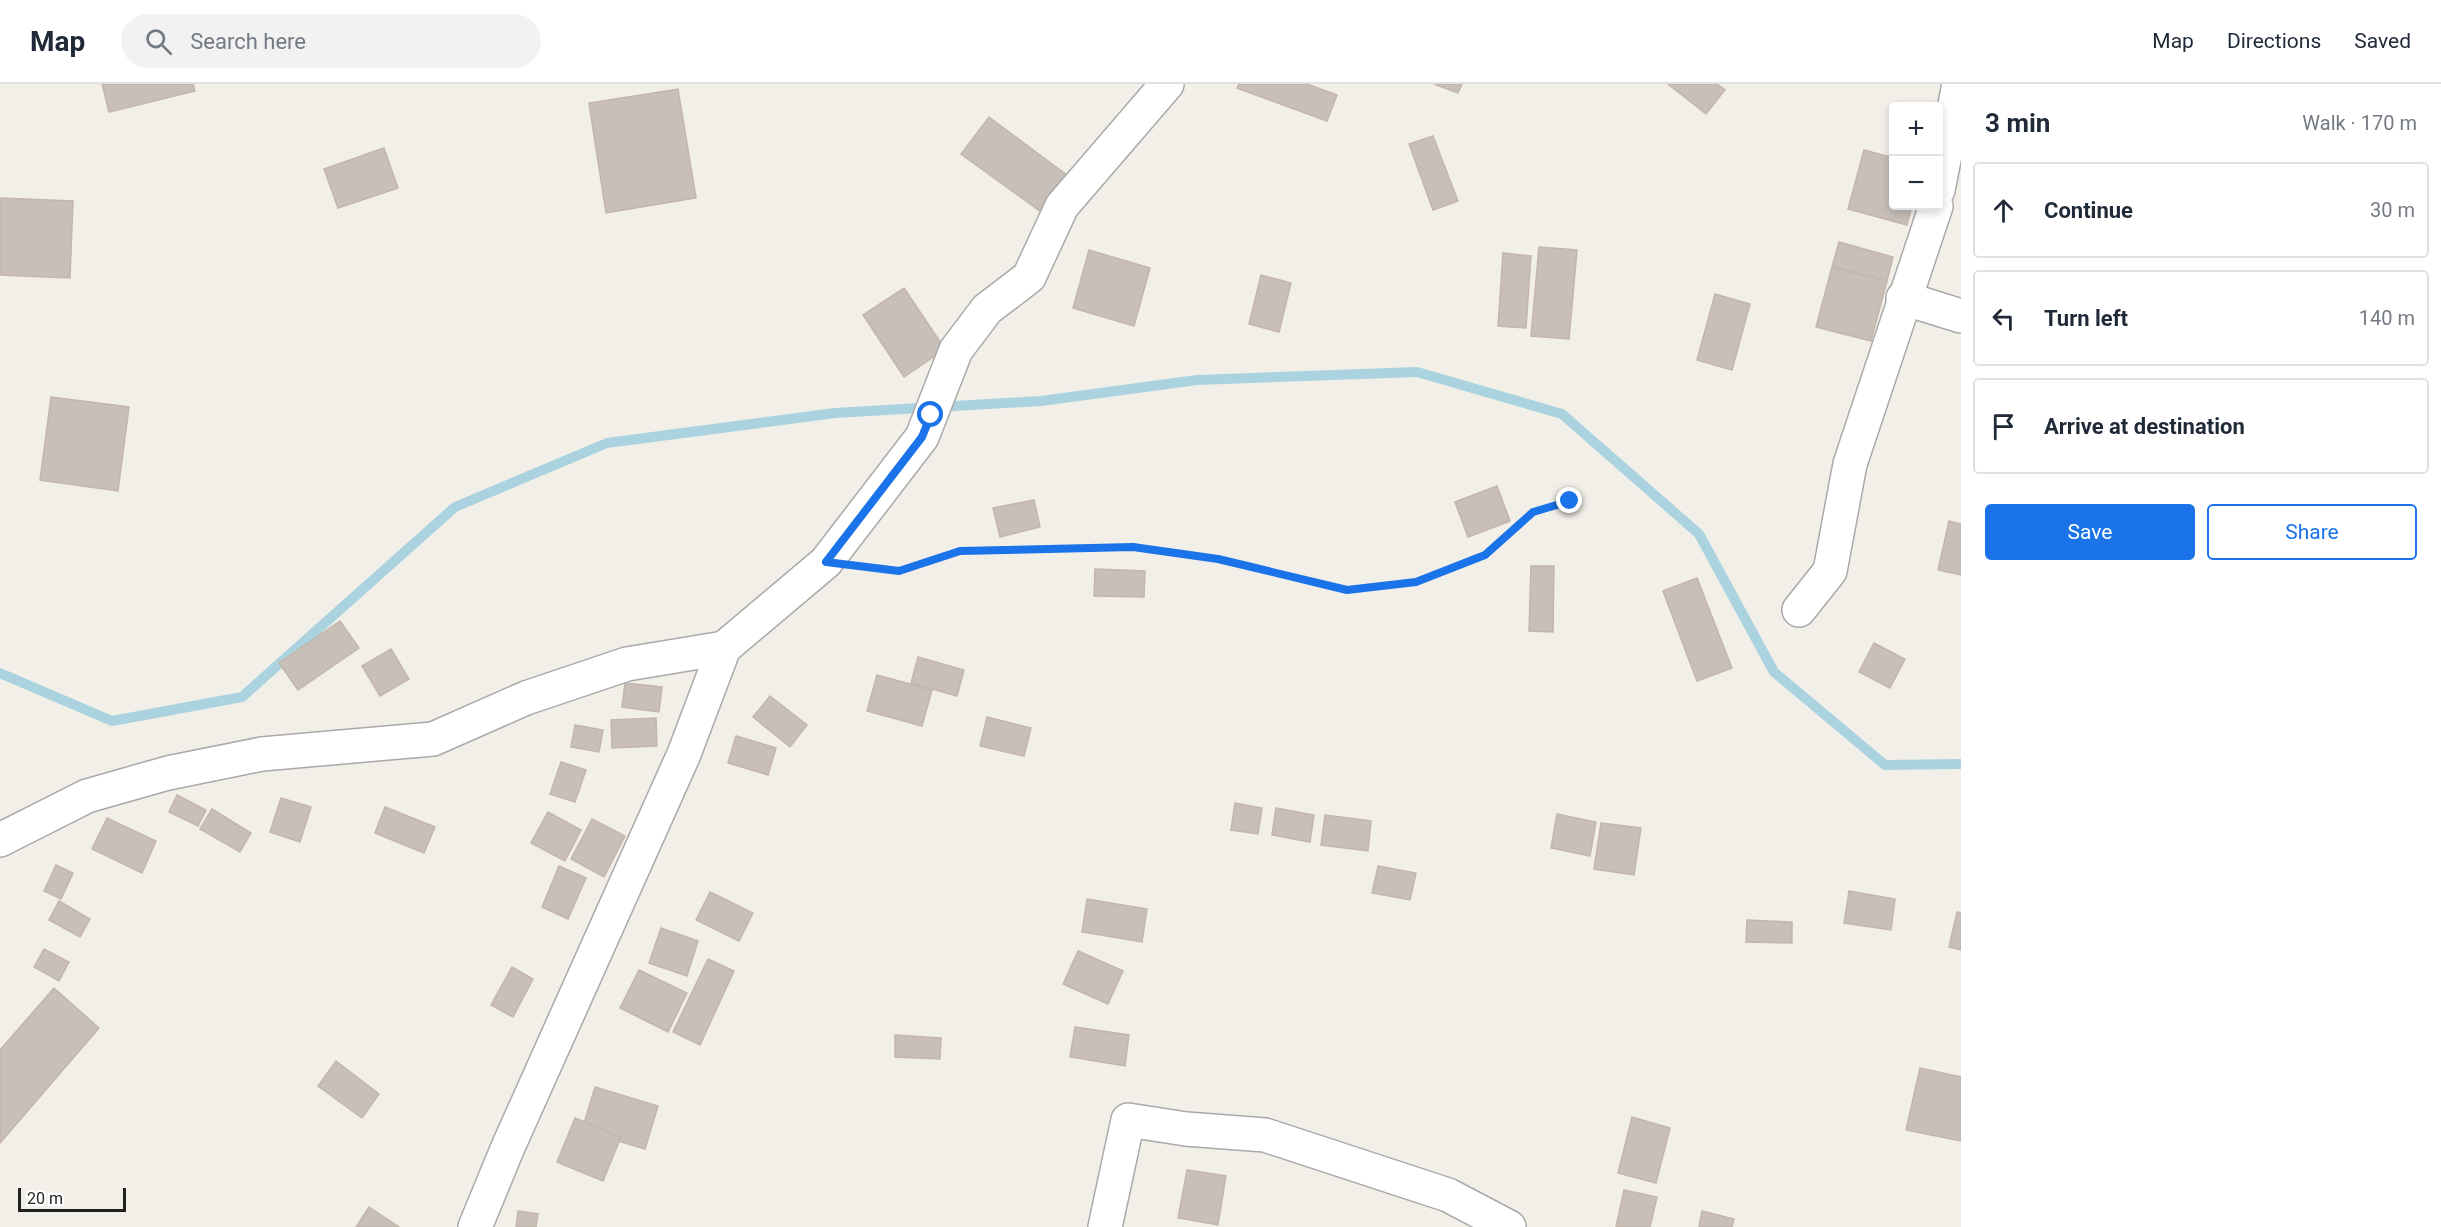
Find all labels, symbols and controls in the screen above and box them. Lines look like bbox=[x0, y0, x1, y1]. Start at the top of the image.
search box bbox=[121, 14, 541, 68]
text: Map bbox=[30, 25, 85, 58]
icon: search bbox=[142, 25, 175, 58]
text: Search here bbox=[190, 29, 306, 54]
text: Map bbox=[2152, 29, 2194, 53]
text: Directions bbox=[2227, 29, 2321, 53]
text: Saved bbox=[2354, 29, 2411, 53]
map controls bbox=[1889, 102, 1943, 210]
button: + bbox=[1889, 102, 1943, 156]
text: 3 min bbox=[1985, 108, 2050, 138]
text: Walk · 170 m bbox=[2302, 111, 2417, 135]
button: − bbox=[1889, 156, 1943, 210]
icon: ahead bbox=[1987, 194, 2020, 227]
text: Continue bbox=[2044, 198, 2133, 223]
text: 30 m bbox=[2370, 198, 2415, 222]
icon: left bbox=[1987, 302, 2020, 335]
text: Turn left bbox=[2044, 306, 2128, 331]
text: 140 m bbox=[2359, 306, 2415, 330]
route start bbox=[917, 401, 943, 427]
icon: arrive bbox=[1987, 410, 2020, 443]
text: Arrive at destination bbox=[2044, 414, 2245, 439]
route end bbox=[1556, 487, 1582, 513]
button: Save bbox=[1985, 504, 2195, 560]
button: Share bbox=[2207, 504, 2417, 560]
scale bar bbox=[18, 1185, 126, 1212]
text: 20 m bbox=[27, 1189, 63, 1208]

